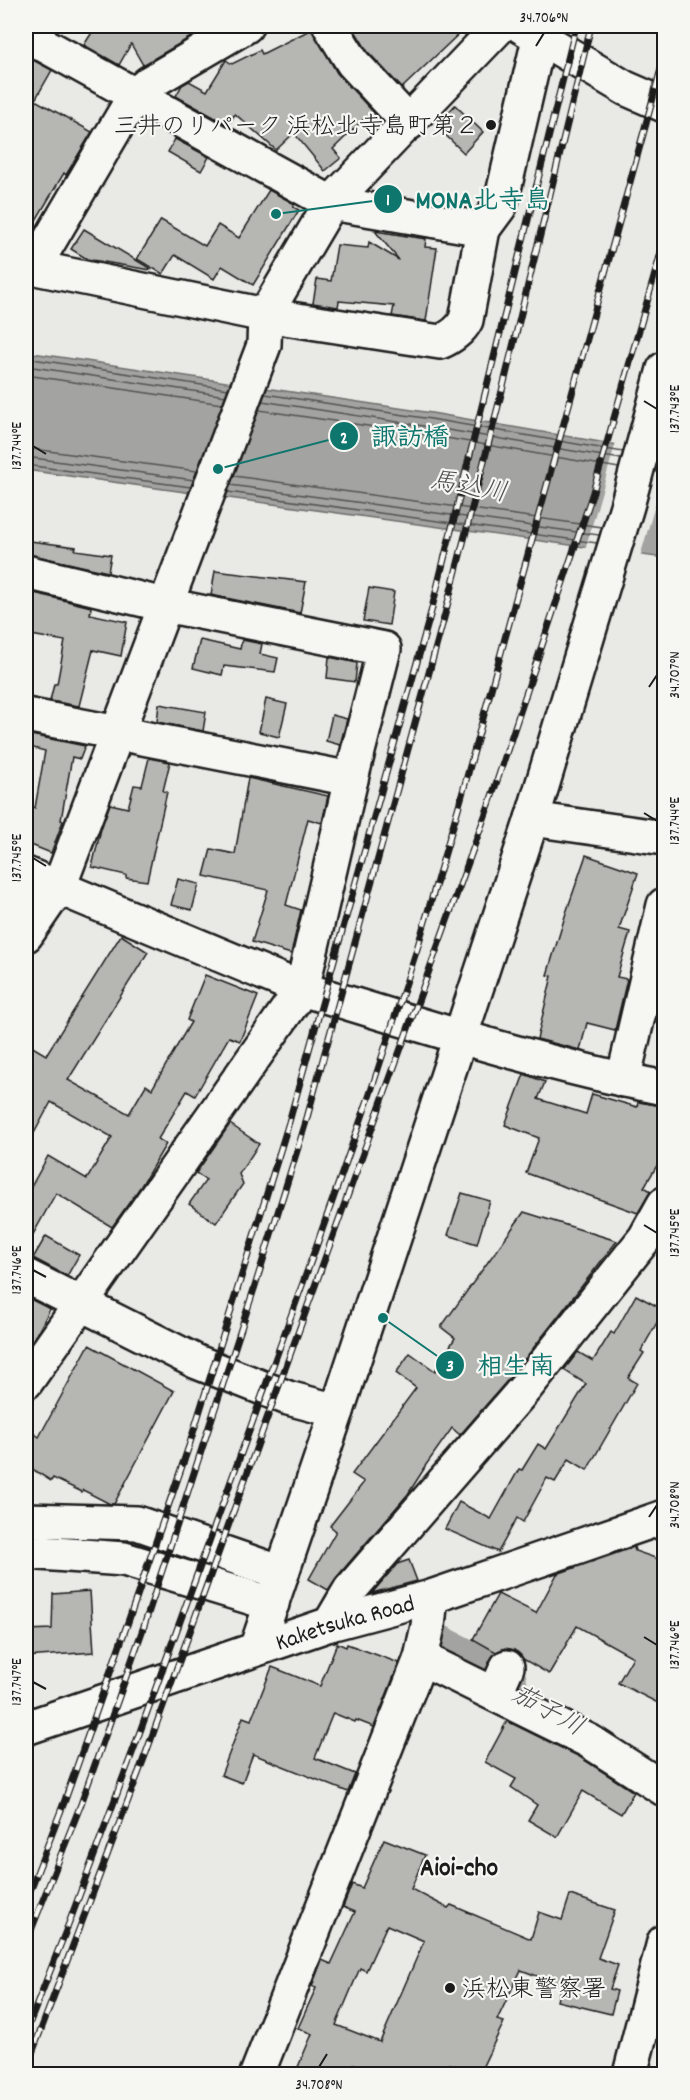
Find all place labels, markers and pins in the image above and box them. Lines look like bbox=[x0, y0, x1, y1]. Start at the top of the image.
place label: 三井のリパーク 浜松北寺島町第２ bbox=[114, 111, 479, 145]
marker: 三井のリパーク 浜松北寺島町第２ bbox=[484, 118, 498, 132]
callout: MONA北寺島 bbox=[373, 177, 562, 221]
callout: 諏訪橋 bbox=[329, 414, 461, 458]
callout: 相生南 bbox=[435, 1343, 567, 1387]
place label: 浜松東警察署 bbox=[462, 1974, 606, 2008]
marker: 浜松東警察署 bbox=[443, 1981, 457, 1995]

